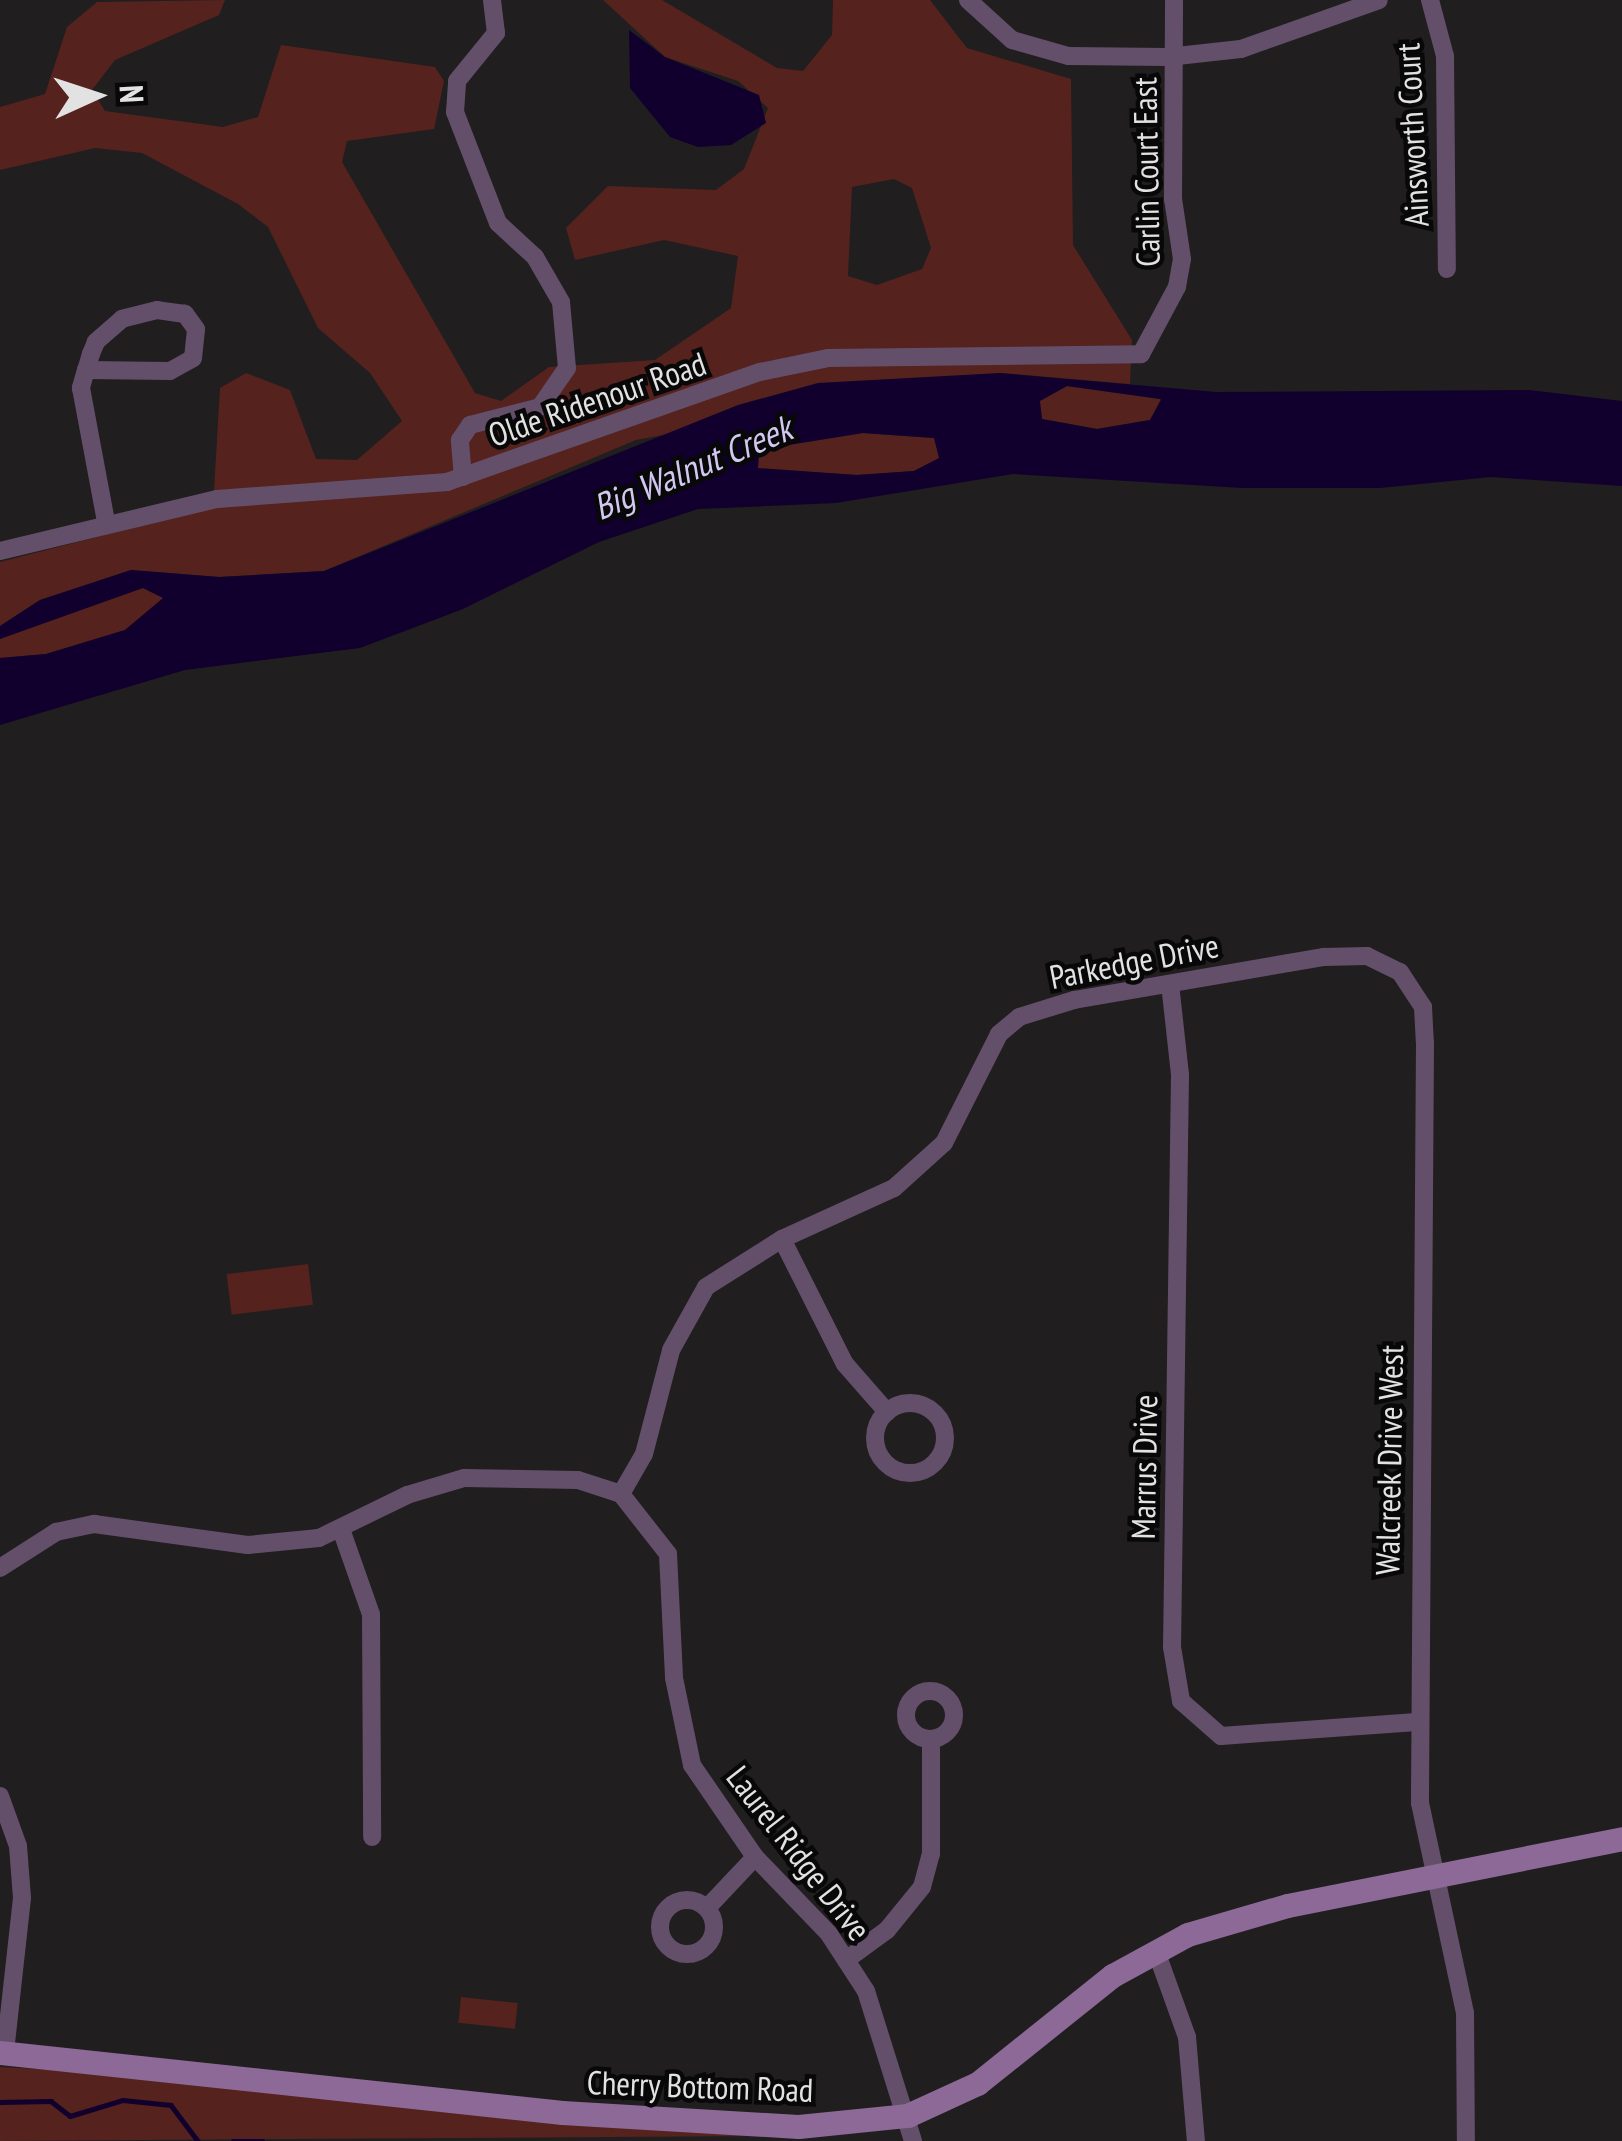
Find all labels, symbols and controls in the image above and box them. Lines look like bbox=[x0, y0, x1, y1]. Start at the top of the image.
north arrow bbox=[36, 36, 156, 156]
street label: Ainsworth Court bbox=[1387, 42, 1437, 228]
street label: Carlin Court East bbox=[1125, 77, 1167, 267]
text: N bbox=[111, 84, 154, 104]
street label: Olde Ridenour Road bbox=[483, 343, 711, 455]
water label: Big Walnut Creek bbox=[586, 406, 798, 528]
street label: Parkedge Drive bbox=[1046, 925, 1222, 997]
street label: Walcreek Drive West bbox=[1367, 1344, 1411, 1576]
street label: Marrus Drive bbox=[1123, 1394, 1165, 1540]
street label: Laurel Ridge Drive bbox=[719, 1758, 879, 1948]
street label: Cherry Bottom Road bbox=[586, 2062, 814, 2110]

